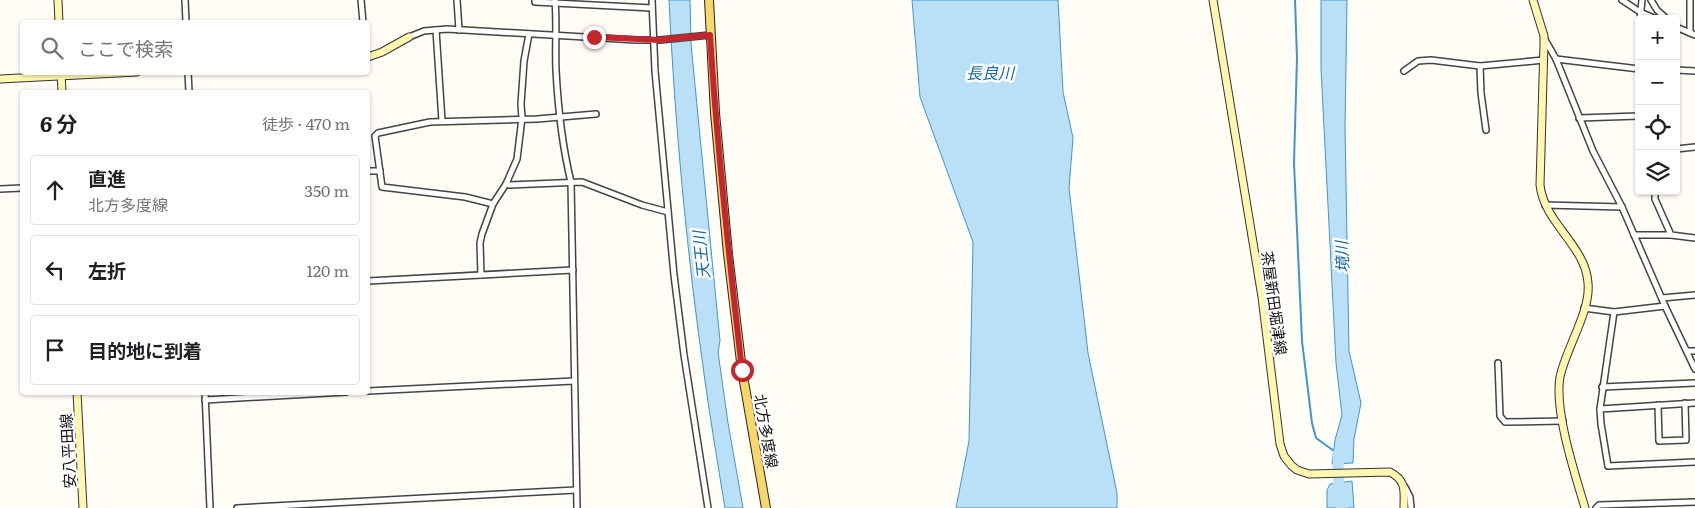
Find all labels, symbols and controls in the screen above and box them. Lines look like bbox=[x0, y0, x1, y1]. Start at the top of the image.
map controls bbox=[1635, 15, 1680, 195]
button: + bbox=[1635, 15, 1680, 60]
search box bbox=[20, 20, 370, 75]
route end bbox=[583, 26, 606, 49]
icon: search bbox=[38, 34, 66, 62]
text: ここで検索 bbox=[78, 34, 173, 62]
water label: 長良川 bbox=[966, 60, 1016, 84]
button: − bbox=[1635, 60, 1680, 105]
button: locate bbox=[1635, 105, 1680, 150]
text: 6 分 bbox=[40, 107, 77, 138]
text: 徒歩 · 470 m bbox=[262, 111, 350, 135]
button: layers bbox=[1635, 150, 1680, 195]
text: 直進 bbox=[88, 164, 126, 192]
icon: ahead bbox=[41, 176, 69, 204]
text: 350 m bbox=[304, 178, 349, 202]
text: 北方多度線 bbox=[88, 192, 168, 216]
water label: 天王川 bbox=[685, 228, 714, 280]
water label: 境川 bbox=[1328, 238, 1354, 274]
street label: 茶屋新田堀津線 bbox=[1256, 249, 1294, 357]
icon: left bbox=[41, 256, 69, 284]
text: 左折 bbox=[88, 256, 126, 284]
text: 120 m bbox=[306, 258, 349, 282]
icon: arrive bbox=[41, 336, 69, 364]
text: 目的地に到着 bbox=[88, 336, 202, 364]
route start bbox=[731, 359, 754, 382]
street label: 北方多度線 bbox=[749, 392, 785, 470]
street label: 安八平田線 bbox=[54, 413, 80, 489]

